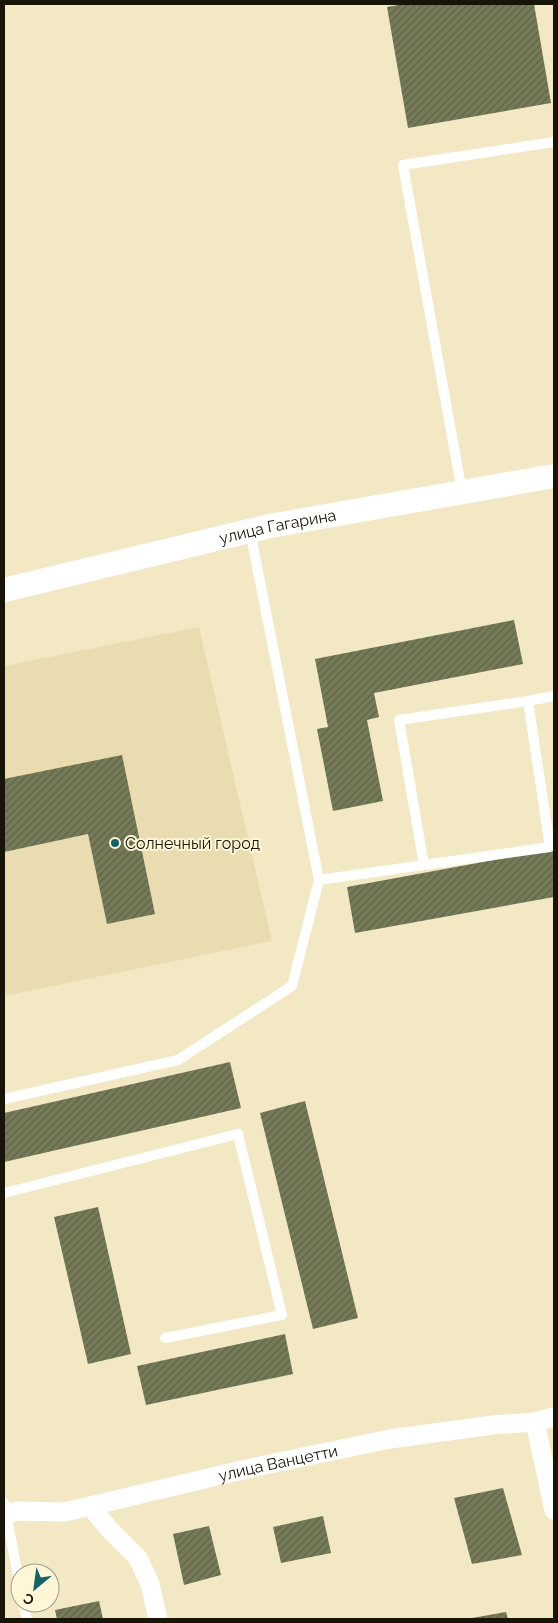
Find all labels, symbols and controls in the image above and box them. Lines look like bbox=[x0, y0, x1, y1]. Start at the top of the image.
street label: улица Гагарина bbox=[217, 506, 338, 548]
place label: Солнечный город bbox=[125, 834, 260, 853]
marker: Солнечный город bbox=[109, 837, 121, 849]
street label: улица Ванцетти bbox=[217, 1441, 340, 1485]
north arrow bbox=[10, 1563, 60, 1613]
text: С bbox=[20, 1590, 37, 1609]

